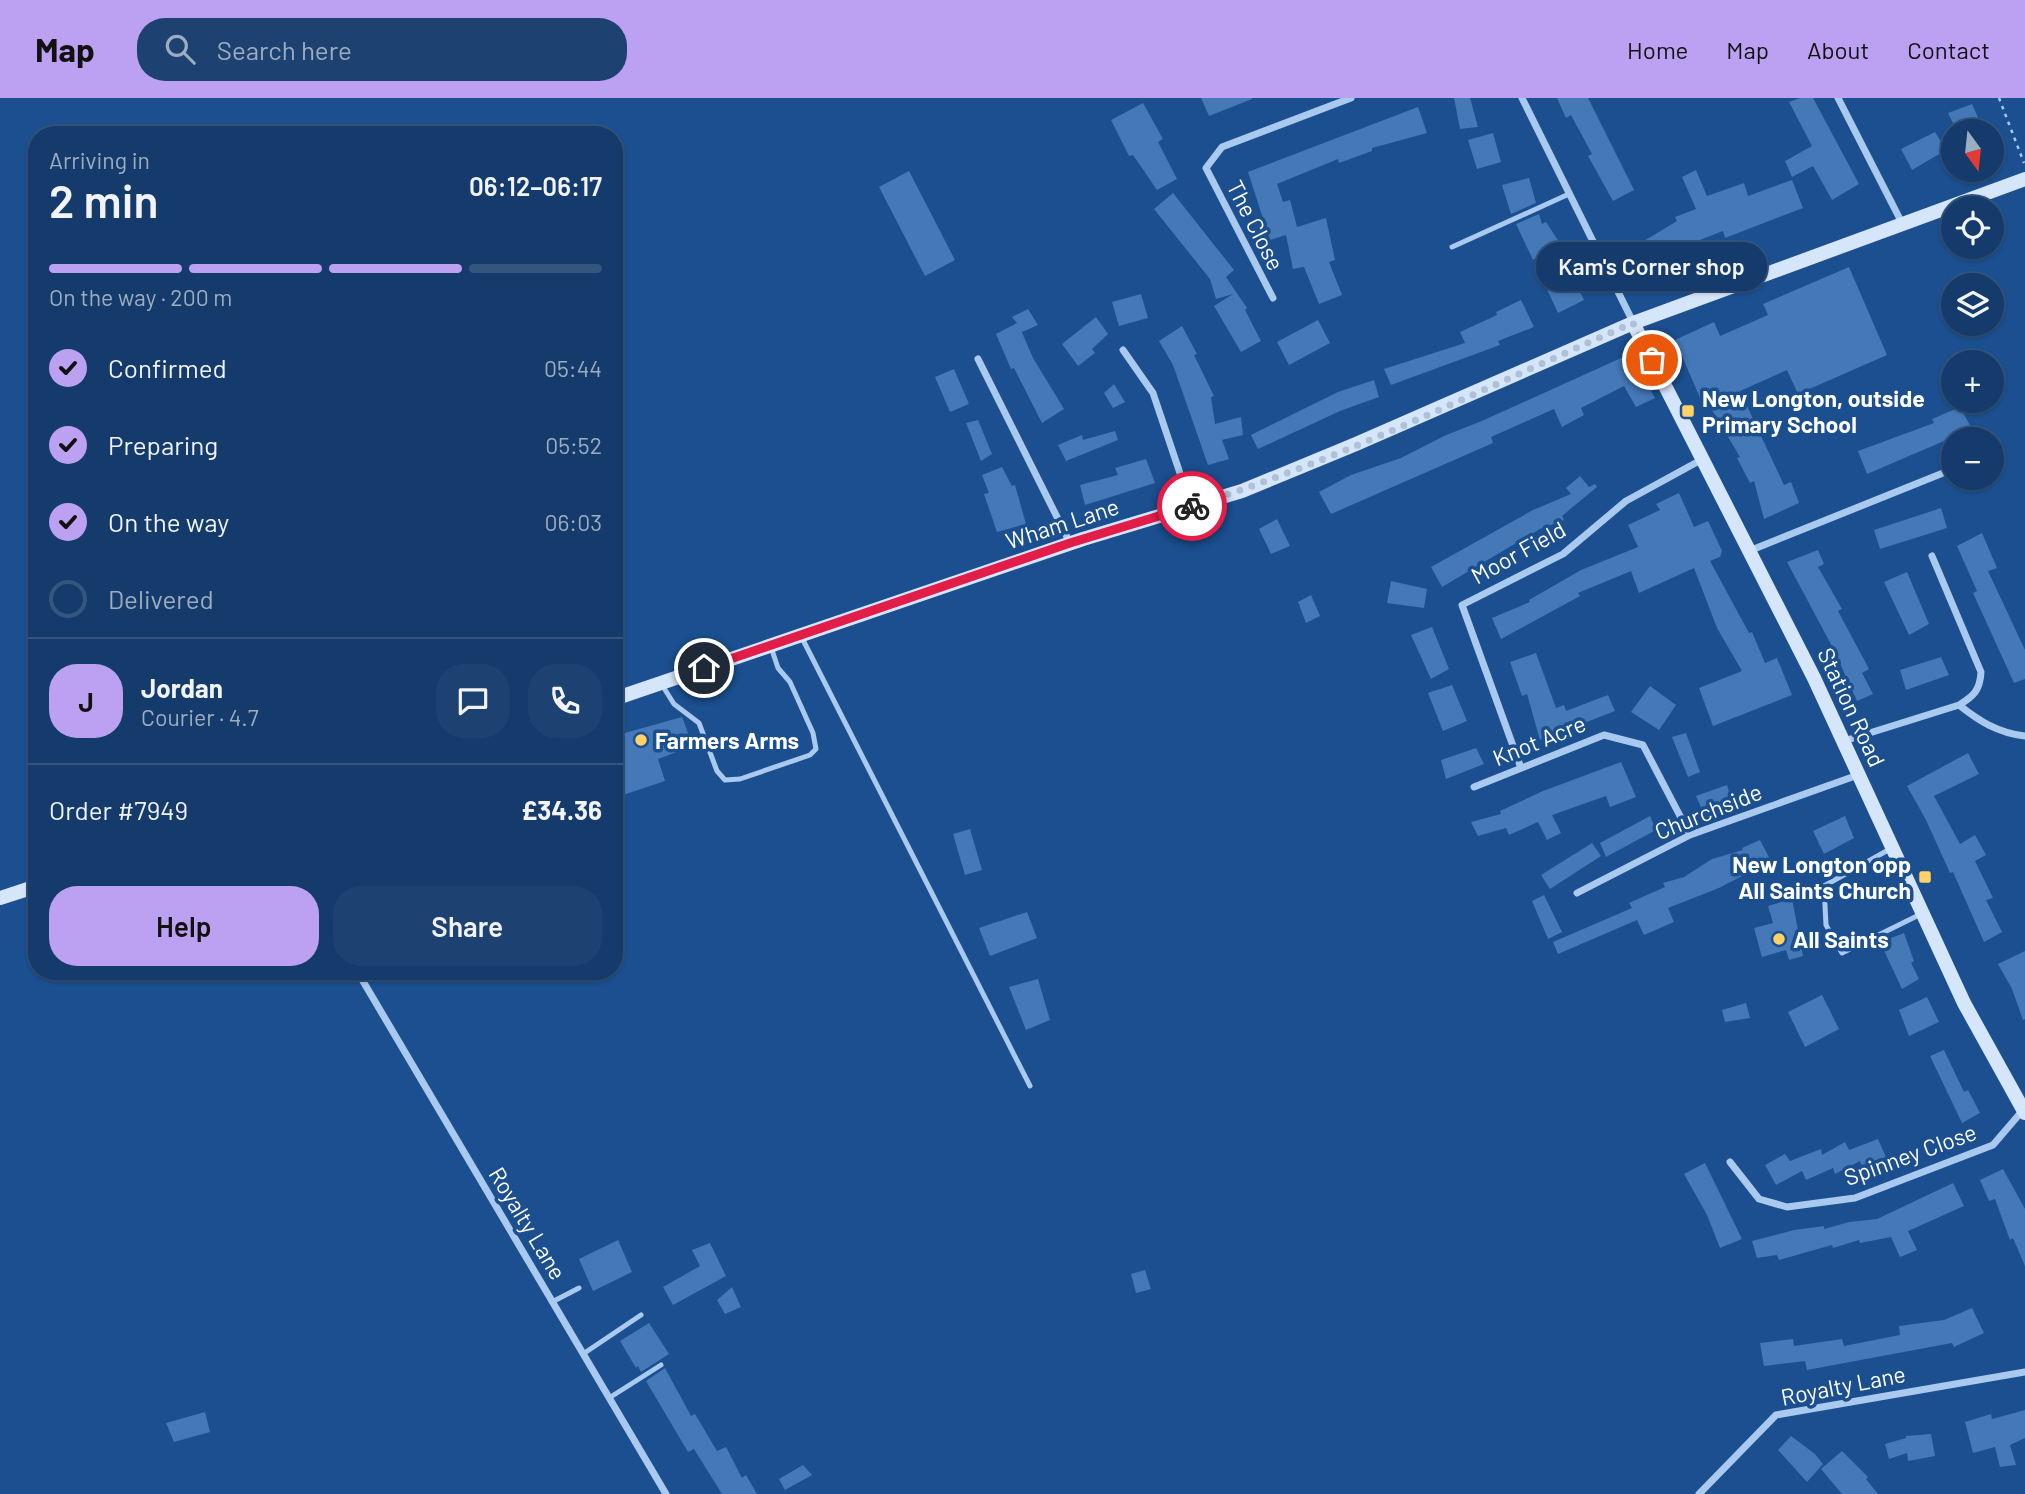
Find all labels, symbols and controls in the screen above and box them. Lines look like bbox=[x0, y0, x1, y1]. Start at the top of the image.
search box bbox=[137, 18, 627, 81]
text: Map bbox=[35, 29, 95, 69]
icon: search bbox=[161, 30, 199, 68]
text: Search here bbox=[217, 34, 352, 65]
text: Home bbox=[1627, 35, 1688, 64]
text: Map bbox=[1726, 35, 1769, 64]
text: About bbox=[1807, 35, 1869, 64]
text: Contact bbox=[1907, 35, 1990, 64]
north arrow bbox=[1941, 119, 2004, 182]
map controls bbox=[1941, 119, 2004, 490]
text: Arriving in bbox=[49, 146, 150, 174]
text: 06:12–06:17 bbox=[469, 170, 602, 201]
text: 2 min bbox=[49, 172, 158, 227]
street label: The Close bbox=[1221, 175, 1291, 275]
button: locate bbox=[1941, 196, 2004, 259]
callout: Kam's Corner shop bbox=[1536, 241, 1768, 290]
text: Kam's Corner shop bbox=[1558, 252, 1745, 280]
button: layers bbox=[1941, 273, 2004, 336]
text: On the way · 200 m bbox=[49, 283, 232, 311]
pin bbox=[1622, 330, 1682, 390]
icon: bag bbox=[1633, 341, 1671, 379]
icon: check bbox=[49, 349, 87, 387]
button: + bbox=[1941, 350, 2004, 413]
text: Confirmed bbox=[108, 352, 227, 383]
text: 05:44 bbox=[544, 354, 602, 382]
place label: New Longton, outside Primary School bbox=[1702, 384, 1925, 438]
marker: New Longton, outside Primary School bbox=[1680, 403, 1696, 419]
icon: check bbox=[49, 426, 87, 464]
button: − bbox=[1941, 427, 2004, 490]
text: Preparing bbox=[108, 429, 218, 460]
text: 05:52 bbox=[545, 431, 602, 459]
courier bbox=[1157, 471, 1227, 541]
icon: bike bbox=[1173, 487, 1211, 525]
street label: Wham Lane bbox=[1002, 492, 1122, 554]
icon: check bbox=[49, 503, 87, 541]
text: On the way bbox=[108, 506, 229, 537]
text: 06:03 bbox=[545, 508, 602, 536]
street label: Moor Field bbox=[1466, 515, 1570, 589]
text: Delivered bbox=[108, 583, 214, 614]
pin bbox=[674, 638, 734, 698]
street label: Station Road bbox=[1812, 643, 1892, 771]
icon: home bbox=[685, 649, 723, 687]
button: chat bbox=[436, 664, 510, 738]
button: phone bbox=[528, 664, 602, 738]
text: Jordan bbox=[141, 672, 223, 703]
text: J bbox=[78, 686, 94, 717]
text: Courier · 4.7 bbox=[141, 703, 259, 731]
street label: Knot Acre bbox=[1488, 709, 1590, 771]
place label: Farmers Arms bbox=[655, 726, 799, 754]
marker: Farmers Arms bbox=[633, 732, 649, 748]
street label: Churchside bbox=[1650, 777, 1766, 845]
text: Order #7949 bbox=[49, 794, 188, 825]
text: £34.36 bbox=[521, 794, 602, 825]
place label: New Longton opp All Saints Church bbox=[1732, 850, 1911, 904]
marker: New Longton opp All Saints Church bbox=[1917, 869, 1933, 885]
button: Help bbox=[49, 886, 319, 966]
button: Share bbox=[333, 886, 602, 966]
place label: All Saints bbox=[1793, 925, 1889, 953]
marker: All Saints bbox=[1771, 931, 1787, 947]
street label: Spinney Close bbox=[1840, 1117, 1980, 1191]
street label: Royalty Lane bbox=[483, 1162, 573, 1284]
street label: Royalty Lane bbox=[1778, 1359, 1908, 1411]

